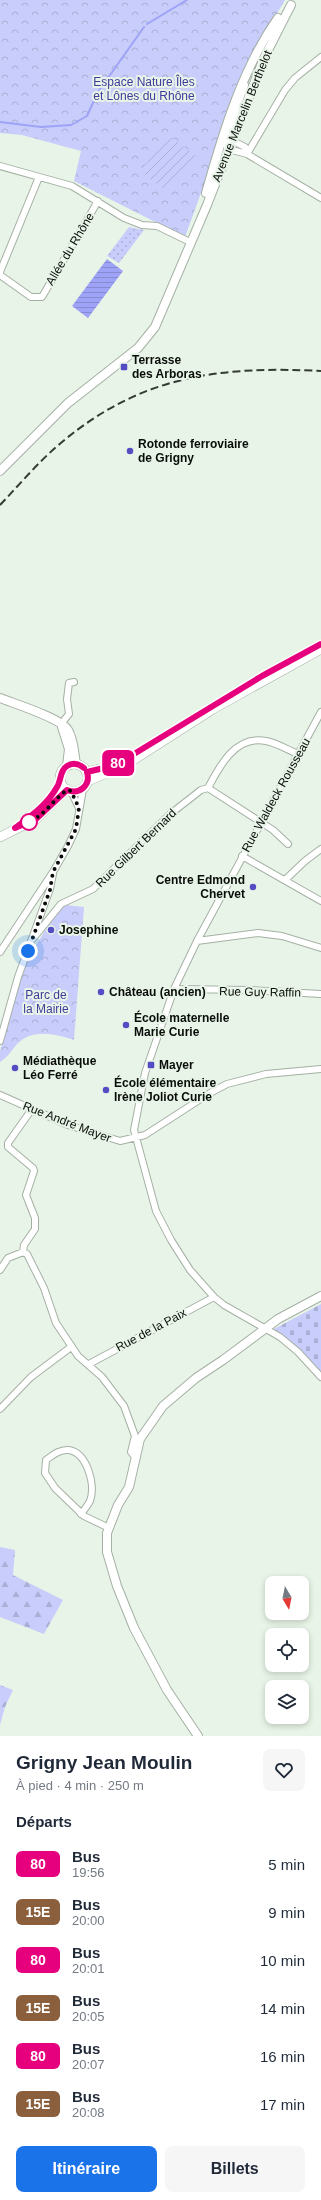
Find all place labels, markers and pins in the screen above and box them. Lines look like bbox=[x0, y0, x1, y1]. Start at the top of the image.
place label: Terrasse des Arboras bbox=[132, 353, 202, 381]
marker: Terrasse des Arboras bbox=[119, 362, 129, 372]
place label: Rotonde ferroviaire de Grigny bbox=[138, 437, 249, 465]
marker: Rotonde ferroviaire de Grigny bbox=[125, 446, 135, 456]
unlabelled marker bbox=[20, 813, 38, 831]
place label: Centre Edmond Chervet bbox=[156, 873, 245, 901]
marker: Centre Edmond Chervet bbox=[248, 882, 258, 892]
place label: Josephine bbox=[59, 923, 119, 937]
marker: Josephine bbox=[46, 925, 56, 935]
place label: Château (ancien) bbox=[109, 985, 206, 999]
marker: Château (ancien) bbox=[96, 987, 106, 997]
place label: École maternelle Marie Curie bbox=[134, 1010, 230, 1039]
marker: École maternelle Marie Curie bbox=[121, 1020, 131, 1030]
place label: Médiathèque Léo Ferré bbox=[23, 1054, 97, 1082]
place label: Mayer bbox=[159, 1058, 194, 1072]
marker: Mayer bbox=[146, 1060, 156, 1070]
marker: Médiathèque Léo Ferré bbox=[10, 1063, 20, 1073]
place label: École élémentaire Irène Joliot Curie bbox=[114, 1075, 216, 1104]
marker: École élémentaire Irène Joliot Curie bbox=[101, 1085, 111, 1095]

